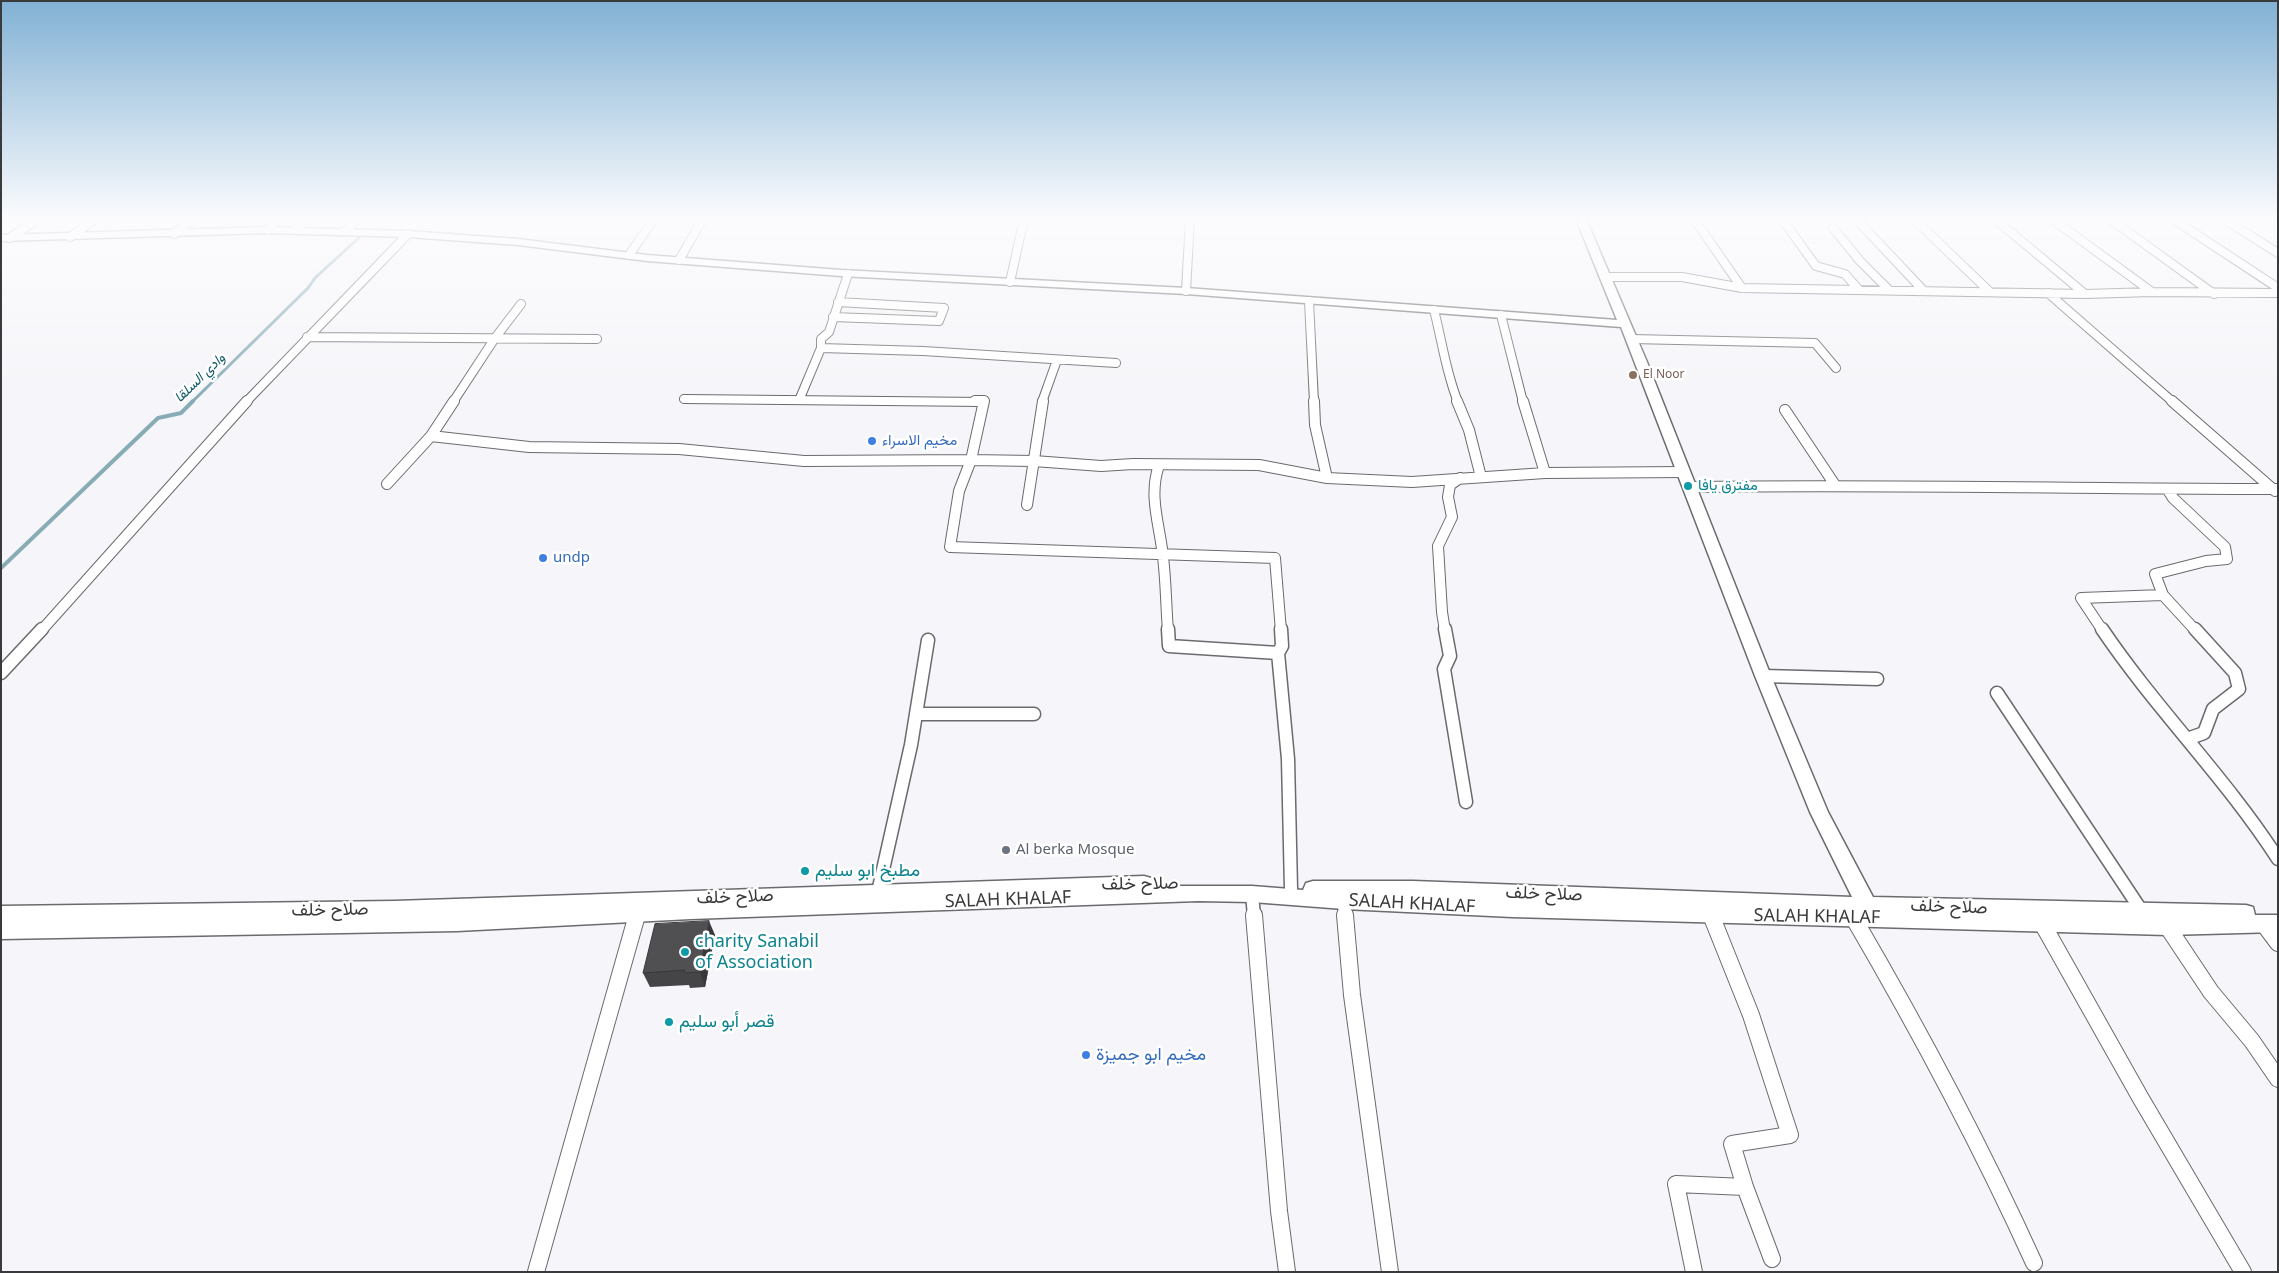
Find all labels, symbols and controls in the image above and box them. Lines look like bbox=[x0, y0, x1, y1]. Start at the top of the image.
water label: وادي السلقا bbox=[171, 350, 229, 406]
place label: El Noor bbox=[1643, 368, 1684, 382]
marker: El Noor bbox=[1627, 369, 1639, 381]
place label: مخيم الاسراء bbox=[882, 432, 957, 450]
marker: مخيم الاسراء bbox=[866, 435, 878, 447]
place label: مفترق يافا bbox=[1698, 477, 1758, 495]
marker: مفترق يافا bbox=[1682, 480, 1694, 492]
place label: undp bbox=[553, 549, 590, 567]
marker: undp bbox=[537, 552, 549, 564]
place label: Al berka Mosque bbox=[1016, 841, 1134, 859]
marker: Al berka Mosque bbox=[1000, 844, 1012, 856]
place label: مطبخ ابو سليم bbox=[815, 860, 920, 882]
marker: مطبخ ابو سليم bbox=[799, 865, 811, 877]
street label: صلاح خلف bbox=[1101, 873, 1179, 895]
street label: صلاح خلف bbox=[1505, 882, 1583, 906]
street label: صلاح خلف bbox=[696, 885, 774, 909]
street label: SALAH KHALAF bbox=[944, 887, 1072, 913]
street label: SALAH KHALAF bbox=[1348, 890, 1476, 918]
street label: صلاح خلف bbox=[1910, 895, 1988, 919]
street label: صلاح خلف bbox=[291, 899, 369, 921]
street label: SALAH KHALAF bbox=[1754, 905, 1880, 929]
place label: charity Sanabil of Association bbox=[695, 931, 819, 974]
marker: charity Sanabil of Association bbox=[679, 946, 691, 958]
place label: قصر أبو سليم bbox=[679, 1011, 774, 1033]
marker: قصر أبو سليم bbox=[663, 1016, 675, 1028]
place label: مخيم ابو جميزة bbox=[1096, 1044, 1206, 1066]
marker: مخيم ابو جميزة bbox=[1080, 1049, 1092, 1061]

